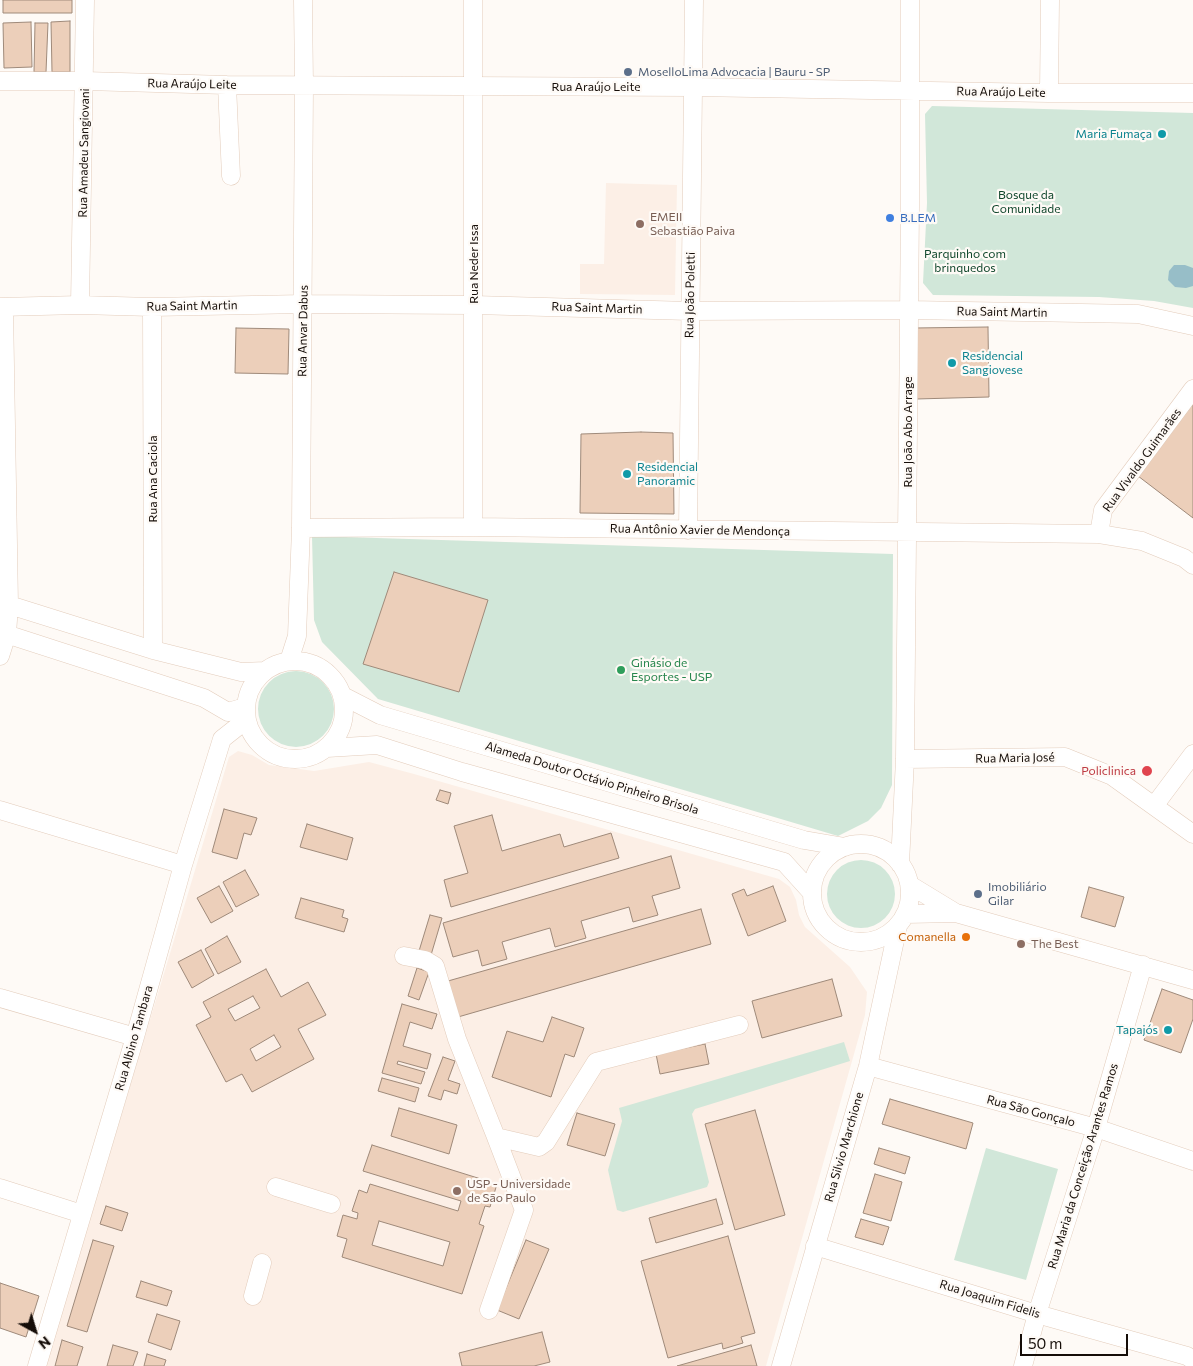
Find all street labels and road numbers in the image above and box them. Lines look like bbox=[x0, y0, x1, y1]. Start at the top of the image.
street label: Rua Araújo Leite bbox=[147, 76, 237, 92]
street label: Rua Araújo Leite bbox=[551, 80, 641, 94]
street label: Rua Araújo Leite bbox=[956, 84, 1046, 100]
street label: Rua Amadeu Sangiovani bbox=[76, 88, 92, 218]
street label: Rua Neder Issa bbox=[467, 224, 481, 304]
street label: Rua João Poletti bbox=[682, 252, 698, 338]
street label: Rua Anvar Dabus bbox=[295, 285, 311, 377]
street label: Rua Saint Martin bbox=[146, 298, 238, 314]
street label: Rua Saint Martin bbox=[551, 299, 643, 317]
street label: Rua Saint Martin bbox=[956, 304, 1048, 320]
street label: Rua João Abo Arrage bbox=[901, 376, 915, 488]
street label: Rua Vivaldo Guimarães bbox=[1100, 405, 1184, 515]
street label: Rua Ana Caciola bbox=[146, 436, 160, 522]
street label: Rua Antônio Xavier de Mendonça bbox=[610, 521, 790, 539]
street label: Alameda Doutor Octávio Pinheiro Brisola bbox=[483, 739, 701, 817]
street label: Rua Maria José bbox=[975, 750, 1055, 766]
street label: Rua Albino Tambara bbox=[112, 984, 156, 1092]
street label: Rua Maria da Conceição Arantes Ramos bbox=[1045, 1061, 1121, 1271]
street label: Rua Silvio Marchione bbox=[821, 1090, 867, 1204]
street label: Rua São Gonçalo bbox=[985, 1092, 1077, 1130]
street label: Rua Joaquim Fidelis bbox=[938, 1277, 1042, 1321]

